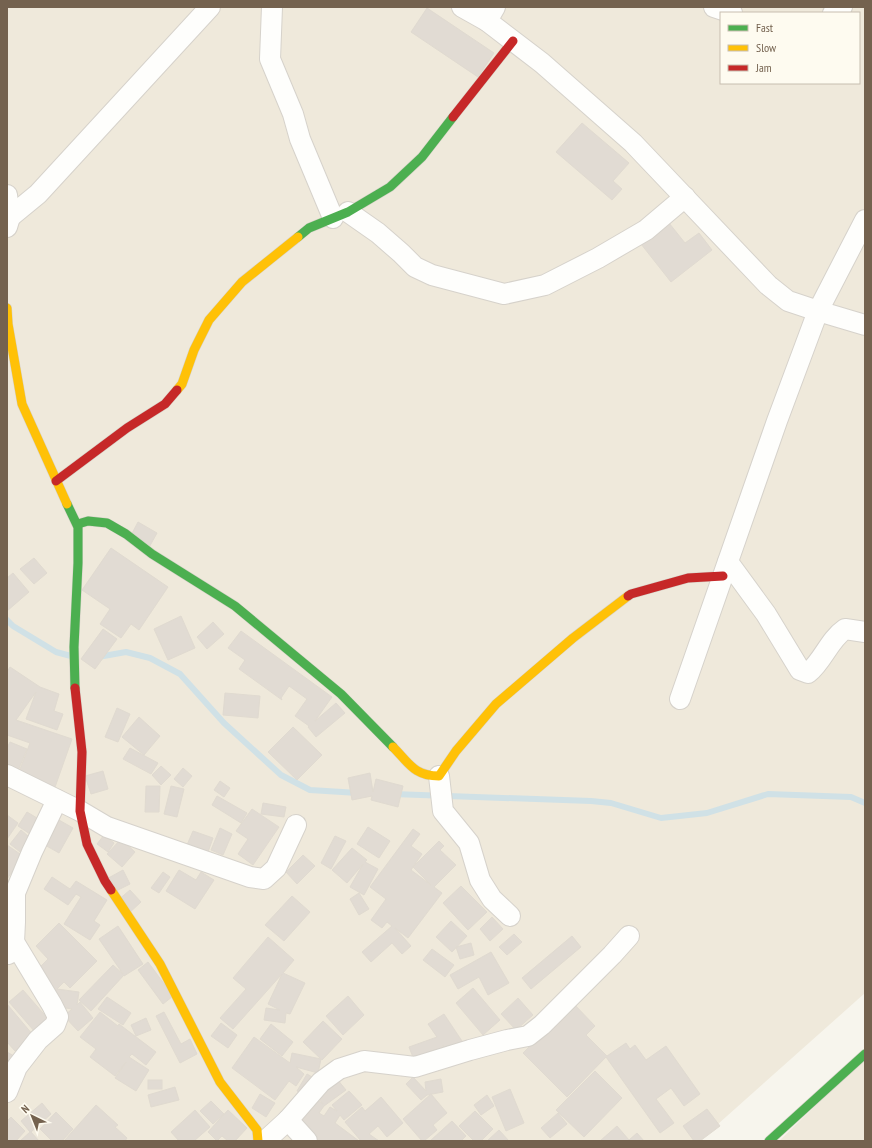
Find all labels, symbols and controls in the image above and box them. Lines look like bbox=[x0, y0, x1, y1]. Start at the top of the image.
legend bbox=[720, 12, 860, 84]
text: Fast bbox=[756, 20, 774, 35]
text: Slow bbox=[756, 40, 777, 55]
text: Jam bbox=[755, 60, 772, 75]
north arrow bbox=[12, 1096, 52, 1136]
text: N bbox=[18, 1102, 32, 1116]

